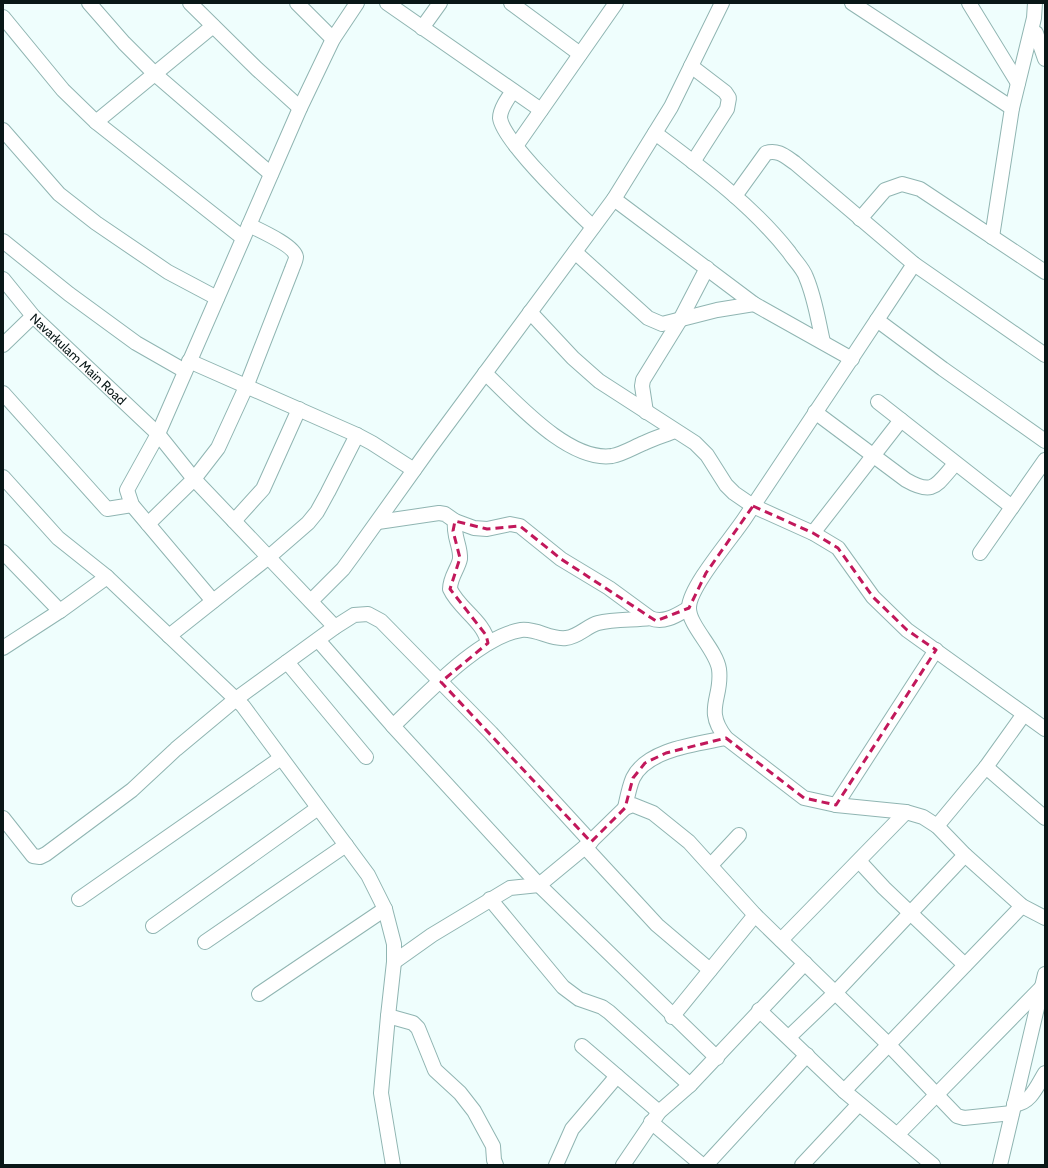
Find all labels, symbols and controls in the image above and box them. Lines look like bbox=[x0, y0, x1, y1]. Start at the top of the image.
street label: Navarkulam Main Road bbox=[27, 310, 130, 408]

